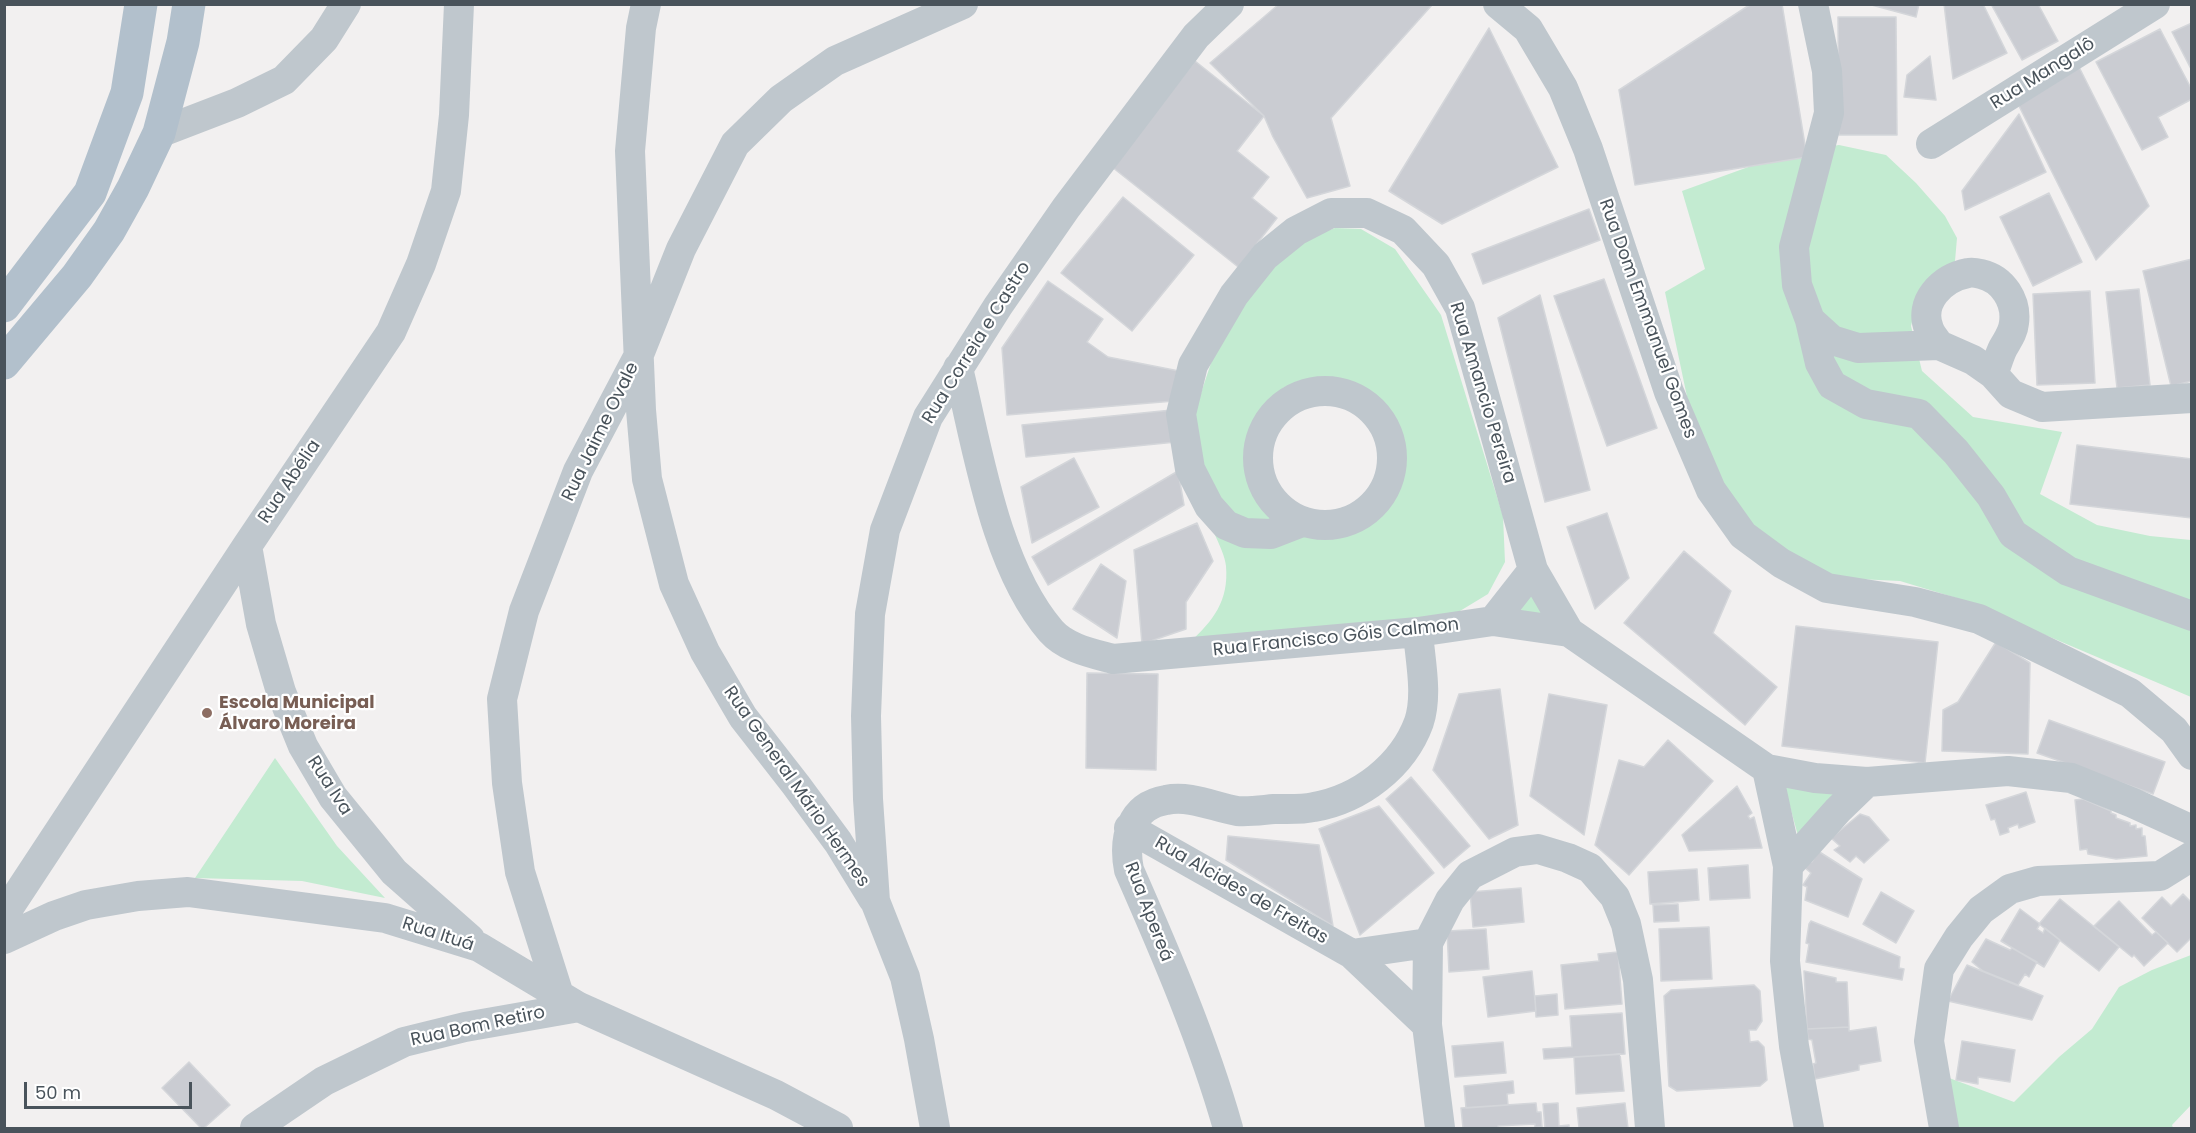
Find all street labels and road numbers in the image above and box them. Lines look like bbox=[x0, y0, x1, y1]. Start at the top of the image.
street label: Rua Mangalô bbox=[1987, 33, 2099, 115]
street label: Rua Dom Emmanuel Gomes bbox=[1593, 196, 1701, 442]
street label: Rua Correia e Castro bbox=[918, 258, 1036, 428]
street label: Rua Amancio Pereira bbox=[1444, 300, 1520, 486]
street label: Rua Jaime Ovale bbox=[558, 359, 644, 505]
street label: Rua Abélia bbox=[254, 436, 326, 528]
street label: Rua Francisco Góis Calmon bbox=[1212, 614, 1460, 662]
street label: Rua General Mário Hermes bbox=[718, 683, 874, 891]
street label: Rua Iva bbox=[302, 752, 356, 820]
street label: Rua Alcides de Freitas bbox=[1151, 833, 1331, 949]
street label: Rua Apereá bbox=[1119, 859, 1177, 965]
street label: Rua Ituá bbox=[399, 913, 477, 957]
street label: Rua Bom Retiro bbox=[409, 1002, 547, 1052]

